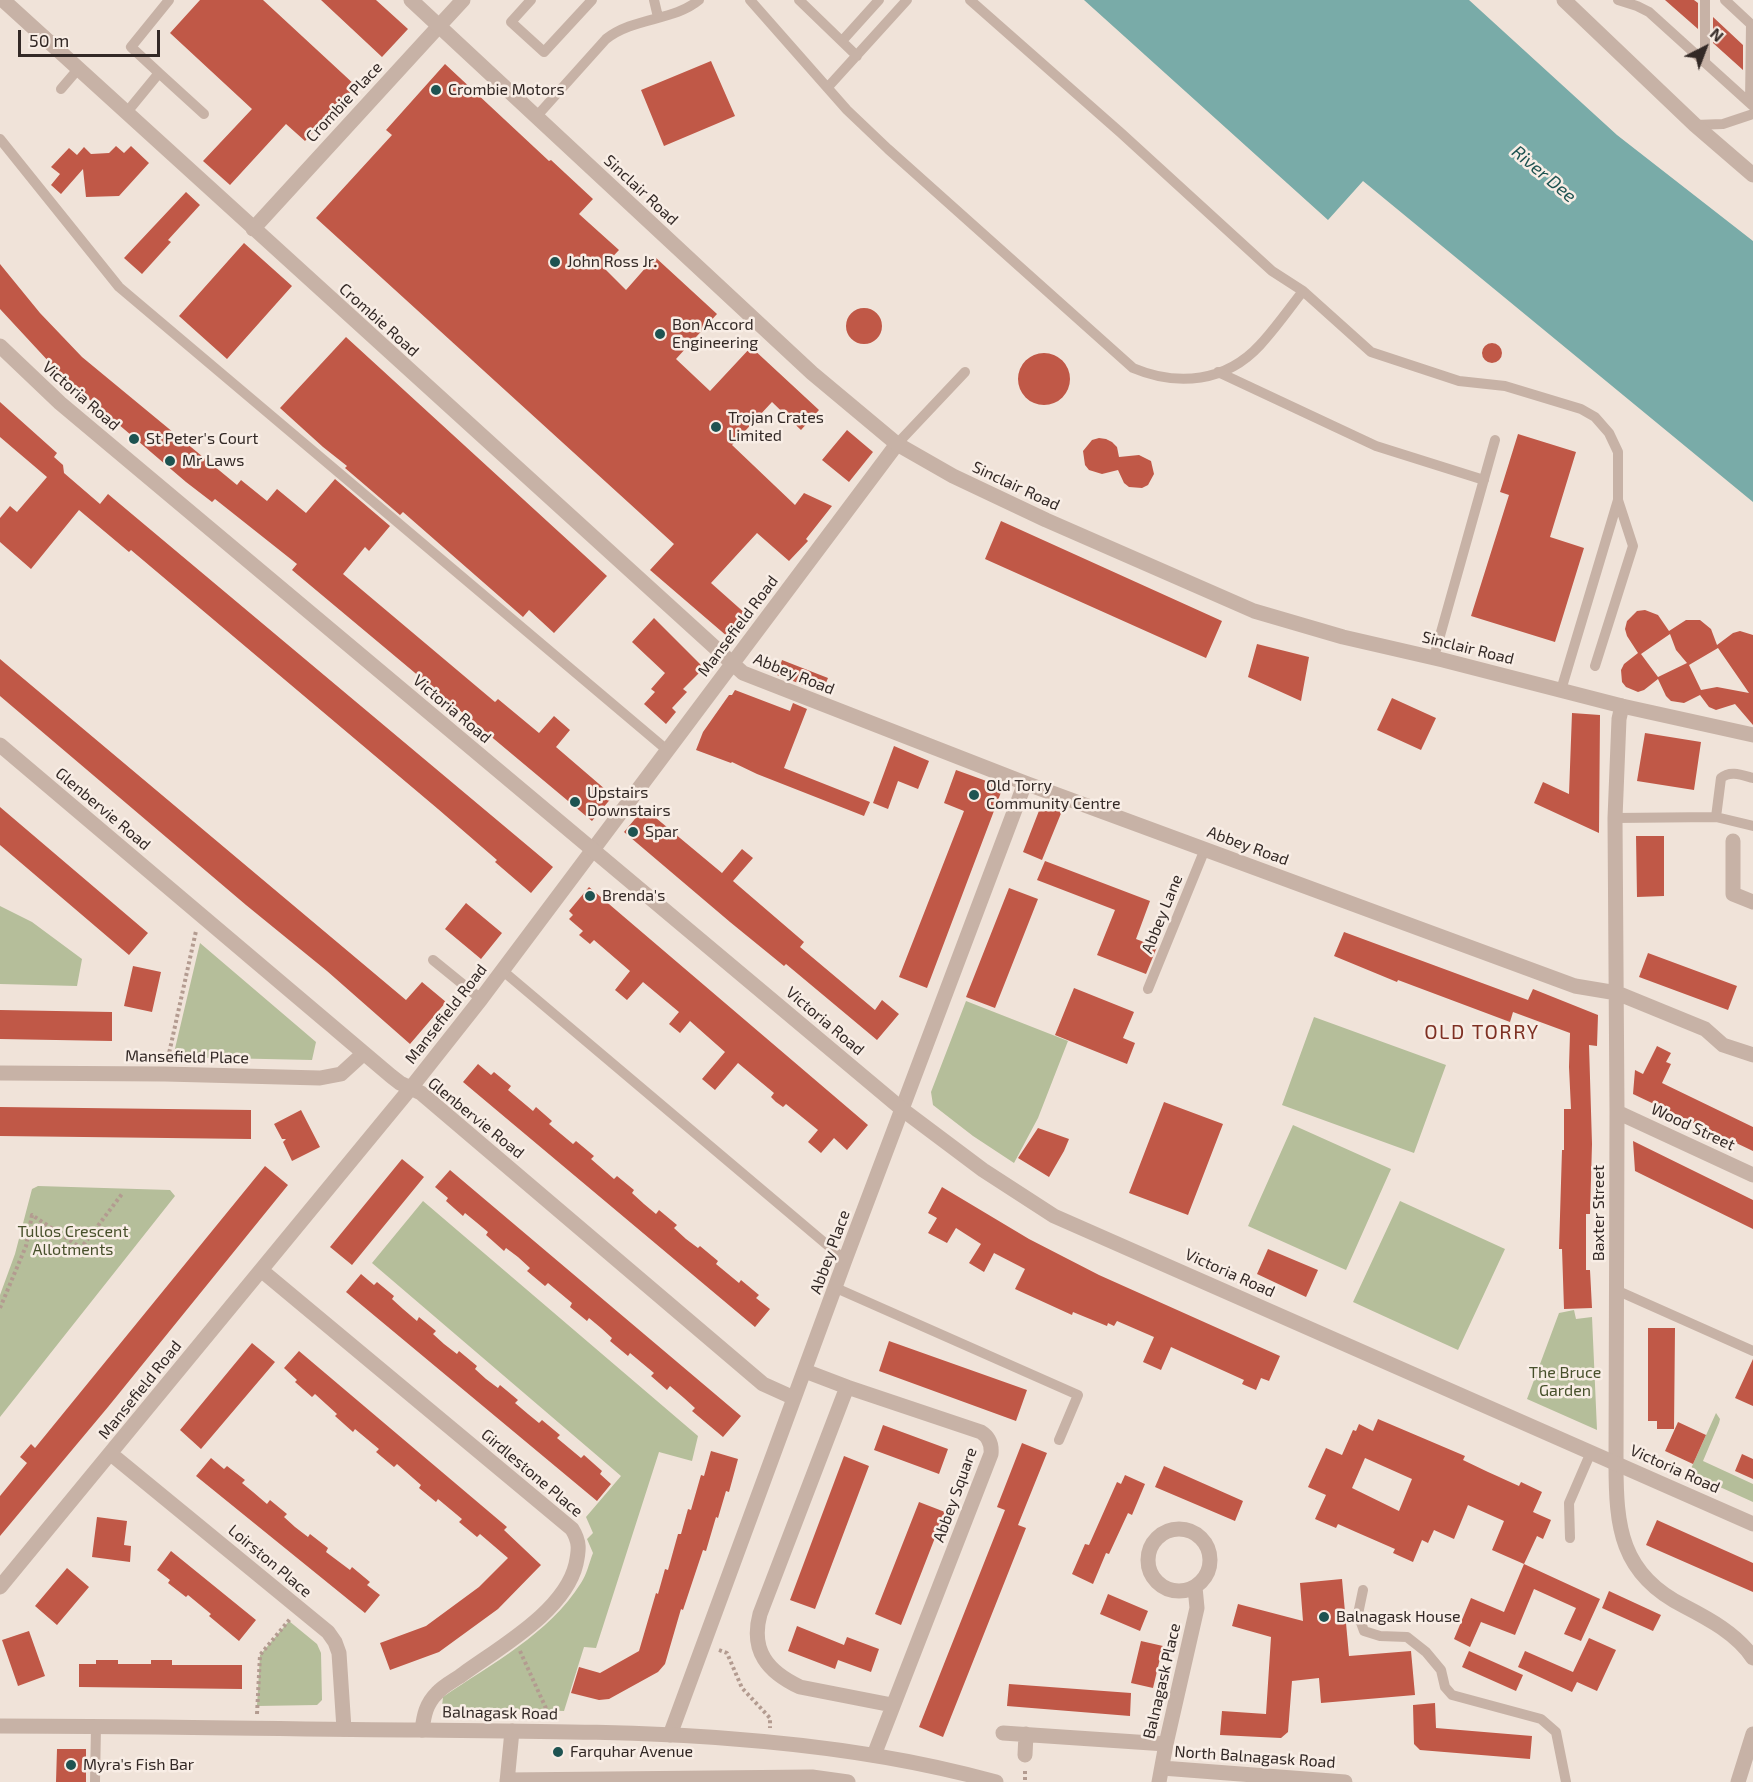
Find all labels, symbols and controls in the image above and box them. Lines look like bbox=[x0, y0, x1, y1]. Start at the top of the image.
scale bar bbox=[21, 18, 164, 56]
north arrow bbox=[1675, 18, 1735, 78]
text: N bbox=[1707, 23, 1728, 45]
text: 50 m bbox=[29, 29, 69, 51]
street label: Crombie Place bbox=[302, 58, 386, 146]
place label: Crombie Motors bbox=[448, 80, 565, 100]
marker: Crombie Motors bbox=[429, 83, 443, 97]
water label: River Dee bbox=[1507, 141, 1581, 207]
street label: Sinclair Road bbox=[600, 151, 682, 229]
place label: John Ross Jr. bbox=[567, 252, 657, 272]
marker: John Ross Jr. bbox=[548, 255, 562, 269]
street label: Crombie Road bbox=[335, 279, 423, 361]
place label: Bon Accord Engineering bbox=[672, 315, 758, 353]
marker: Bon Accord Engineering bbox=[653, 327, 667, 341]
street label: Victoria Road bbox=[38, 357, 124, 435]
place label: Trojan Crates Limited bbox=[728, 408, 824, 446]
marker: Trojan Crates Limited bbox=[709, 420, 723, 434]
place label: St Peter's Court bbox=[146, 429, 258, 449]
marker: St Peter's Court bbox=[127, 432, 141, 446]
place label: Mr Laws bbox=[182, 451, 244, 471]
marker: Mr Laws bbox=[163, 454, 177, 468]
street label: Sinclair Road bbox=[969, 457, 1063, 515]
street label: Mansefield Road bbox=[694, 572, 782, 680]
street label: Sinclair Road bbox=[1420, 627, 1516, 669]
street label: Abbey Road bbox=[751, 649, 837, 699]
street label: Victoria Road bbox=[409, 671, 495, 747]
street label: Glenbervie Road bbox=[52, 764, 154, 854]
place label: Old Torry Community Centre bbox=[986, 776, 1121, 814]
place label: Upstairs Downstairs bbox=[587, 783, 671, 821]
marker: Old Torry Community Centre bbox=[967, 788, 981, 802]
marker: Upstairs Downstairs bbox=[568, 795, 582, 809]
place label: Spar bbox=[645, 822, 678, 842]
street label: Abbey Road bbox=[1204, 822, 1292, 870]
marker: Spar bbox=[626, 825, 640, 839]
street label: Abbey Lane bbox=[1137, 872, 1187, 956]
place label: Brenda's bbox=[602, 886, 665, 906]
marker: Brenda's bbox=[583, 889, 597, 903]
street label: Mansefield Road bbox=[401, 960, 491, 1068]
street label: Victoria Road bbox=[782, 983, 868, 1059]
district label: OLD TORRY bbox=[1424, 1020, 1540, 1044]
street label: Mansefield Place bbox=[125, 1046, 249, 1068]
street label: Glenbervie Road bbox=[424, 1073, 528, 1163]
street label: Wood Street bbox=[1648, 1099, 1738, 1155]
street label: Baxter Street bbox=[1589, 1165, 1609, 1261]
street label: Abbey Place bbox=[806, 1207, 854, 1297]
park label: Tullos Crescent Allotments bbox=[17, 1222, 129, 1260]
street label: Victoria Road bbox=[1182, 1245, 1278, 1301]
street label: Mansefield Road bbox=[94, 1337, 186, 1443]
park label: The Bruce Garden bbox=[1529, 1363, 1601, 1401]
street label: Girdlestone Place bbox=[477, 1425, 587, 1521]
street label: Victoria Road bbox=[1627, 1441, 1723, 1497]
street label: Abbey Square bbox=[929, 1445, 981, 1545]
street label: Loirston Place bbox=[224, 1521, 316, 1601]
place label: Balnagask House bbox=[1336, 1607, 1461, 1627]
marker: Balnagask House bbox=[1317, 1610, 1331, 1624]
street label: Balnagask Place bbox=[1139, 1621, 1185, 1741]
street label: Balnagask Road bbox=[442, 1702, 558, 1724]
place label: Farquhar Avenue bbox=[570, 1742, 693, 1762]
street label: North Balnagask Road bbox=[1174, 1742, 1336, 1772]
marker: Farquhar Avenue bbox=[551, 1745, 565, 1759]
place label: Myra's Fish Bar bbox=[83, 1755, 194, 1775]
marker: Myra's Fish Bar bbox=[64, 1758, 78, 1772]

